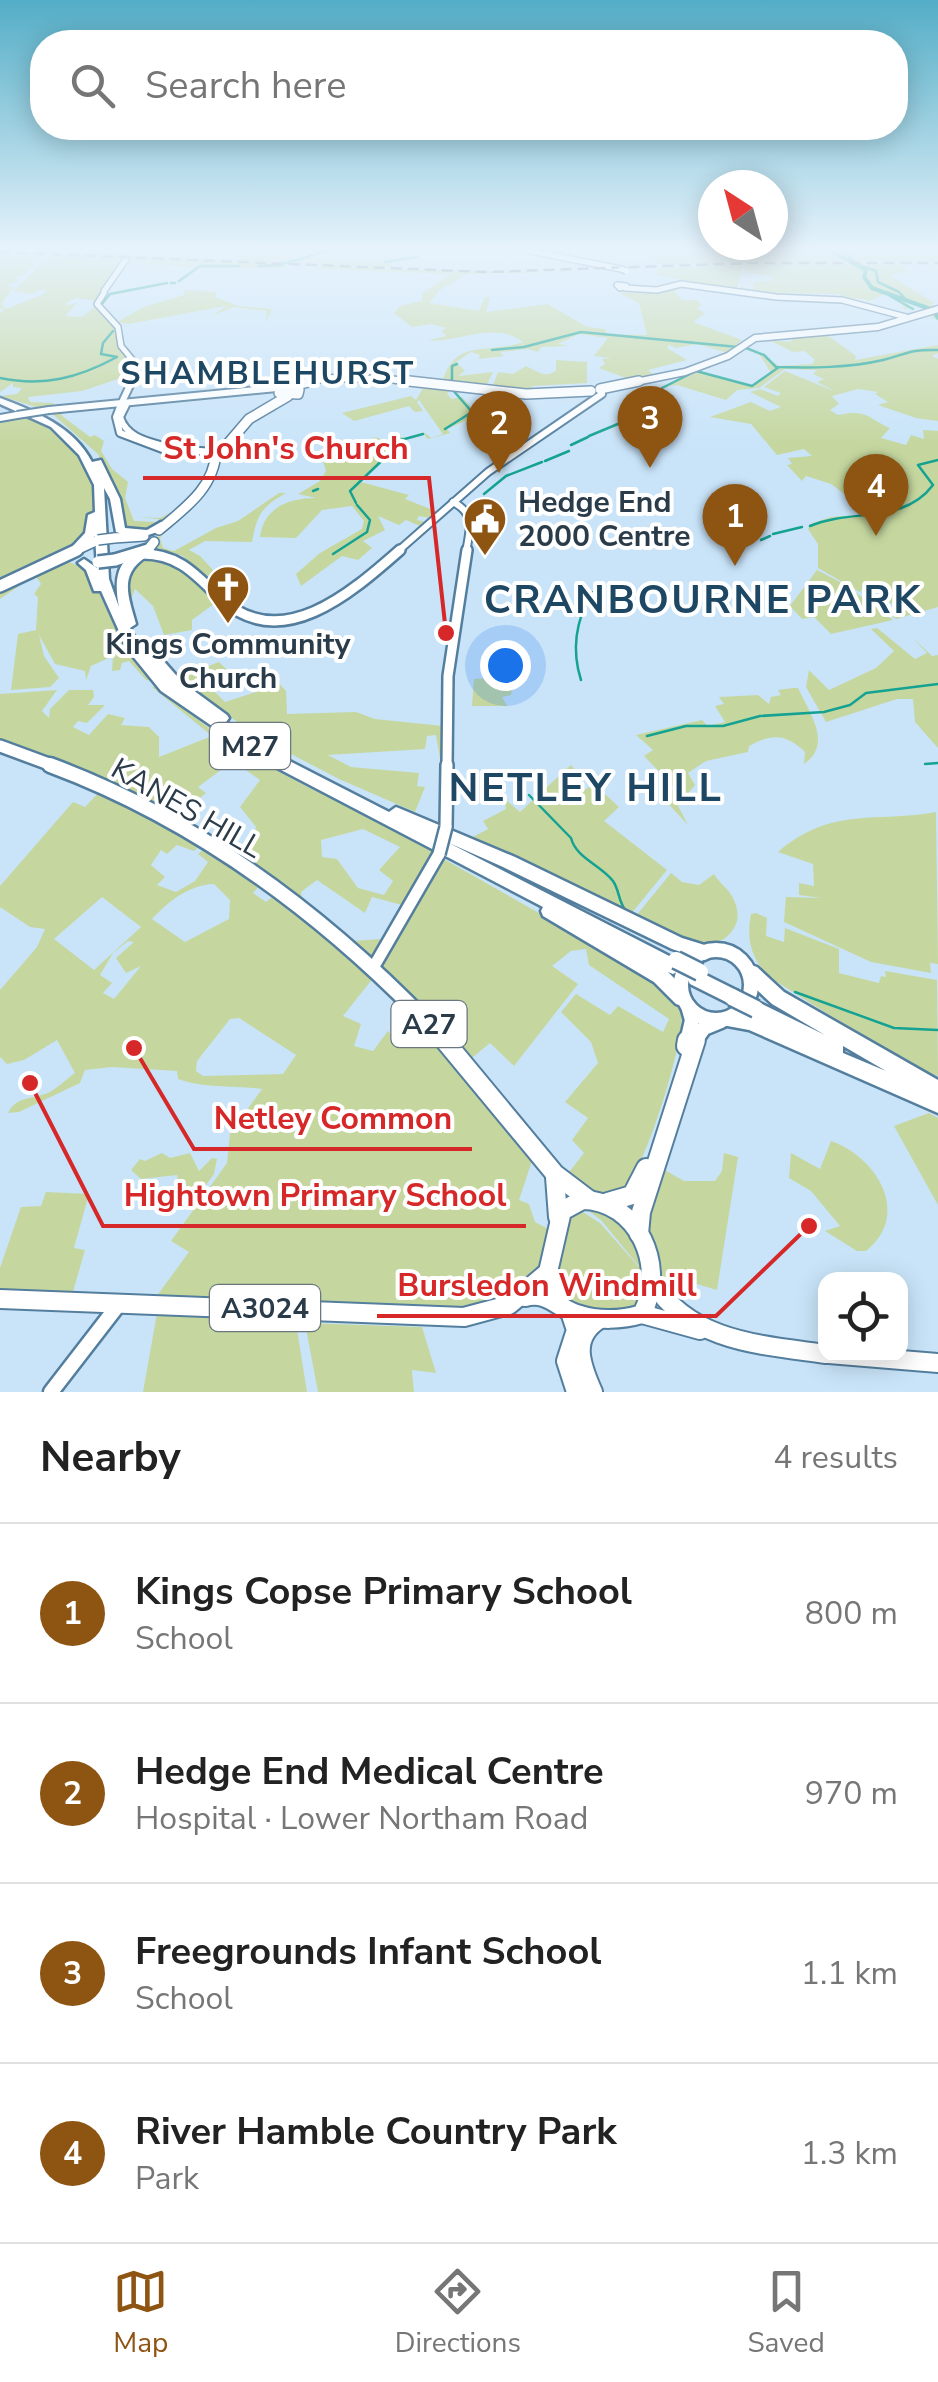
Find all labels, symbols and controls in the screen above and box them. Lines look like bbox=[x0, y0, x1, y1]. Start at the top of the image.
search box bbox=[30, 30, 908, 140]
icon: search bbox=[65, 58, 120, 113]
text: Search here bbox=[145, 60, 346, 111]
north arrow bbox=[698, 170, 788, 260]
district label: SHAMBLEHURST bbox=[120, 352, 416, 395]
pin: 3 bbox=[618, 386, 682, 468]
pin: 2 bbox=[466, 390, 532, 473]
callout: St John's Church bbox=[143, 416, 429, 478]
text: St John's Church bbox=[163, 427, 409, 470]
pin: 4 bbox=[844, 454, 908, 536]
place label: Hedge End 2000 Centre bbox=[518, 482, 691, 557]
pin: 1 bbox=[702, 484, 768, 566]
public building icon: Hedge End 2000 Centre bbox=[462, 496, 508, 557]
church icon: Kings Community Church bbox=[205, 564, 251, 625]
district label: CRANBOURNE PARK bbox=[484, 573, 922, 627]
place label: Kings Community Church bbox=[105, 624, 351, 699]
your location bbox=[480, 640, 531, 691]
road number: M27 bbox=[210, 723, 290, 769]
street label: KANES HILL bbox=[104, 749, 270, 868]
district label: NETLEY HILL bbox=[449, 761, 723, 815]
road number: A27 bbox=[392, 1001, 466, 1047]
callout: Netley Common bbox=[194, 1087, 472, 1149]
text: Netley Common bbox=[214, 1097, 452, 1140]
callout: Hightown Primary School bbox=[103, 1164, 526, 1226]
text: Hightown Primary School bbox=[124, 1174, 506, 1217]
callout: Bursledon Windmill bbox=[377, 1254, 716, 1316]
text: Bursledon Windmill bbox=[397, 1264, 697, 1307]
map controls bbox=[818, 1272, 908, 1362]
button: locate bbox=[818, 1272, 908, 1362]
road number: A3024 bbox=[210, 1285, 320, 1331]
text: Nearby bbox=[40, 1429, 181, 1486]
text: 4 results bbox=[773, 1436, 898, 1479]
text: Kings Copse Primary School bbox=[135, 1566, 632, 1617]
text: 1 bbox=[63, 1592, 82, 1635]
text: 800 m bbox=[805, 1592, 898, 1635]
text: School bbox=[135, 1617, 233, 1660]
text: Hedge End Medical Centre bbox=[135, 1746, 604, 1797]
text: 2 bbox=[63, 1772, 82, 1815]
text: 970 m bbox=[805, 1772, 898, 1815]
text: Hospital · Lower Northam Road bbox=[135, 1797, 588, 1840]
text: Freegrounds Infant School bbox=[135, 1926, 602, 1977]
text: 3 bbox=[63, 1952, 82, 1995]
text: 1.1 km bbox=[801, 1952, 898, 1995]
text: School bbox=[135, 1977, 233, 2020]
text: River Hamble Country Park bbox=[135, 2106, 617, 2157]
text: 4 bbox=[63, 2132, 82, 2175]
text: 1.3 km bbox=[801, 2132, 898, 2175]
text: Park bbox=[135, 2157, 199, 2200]
tab: Map bbox=[113, 2264, 168, 2362]
tab: Directions bbox=[395, 2264, 521, 2362]
tab: Saved bbox=[747, 2264, 825, 2362]

